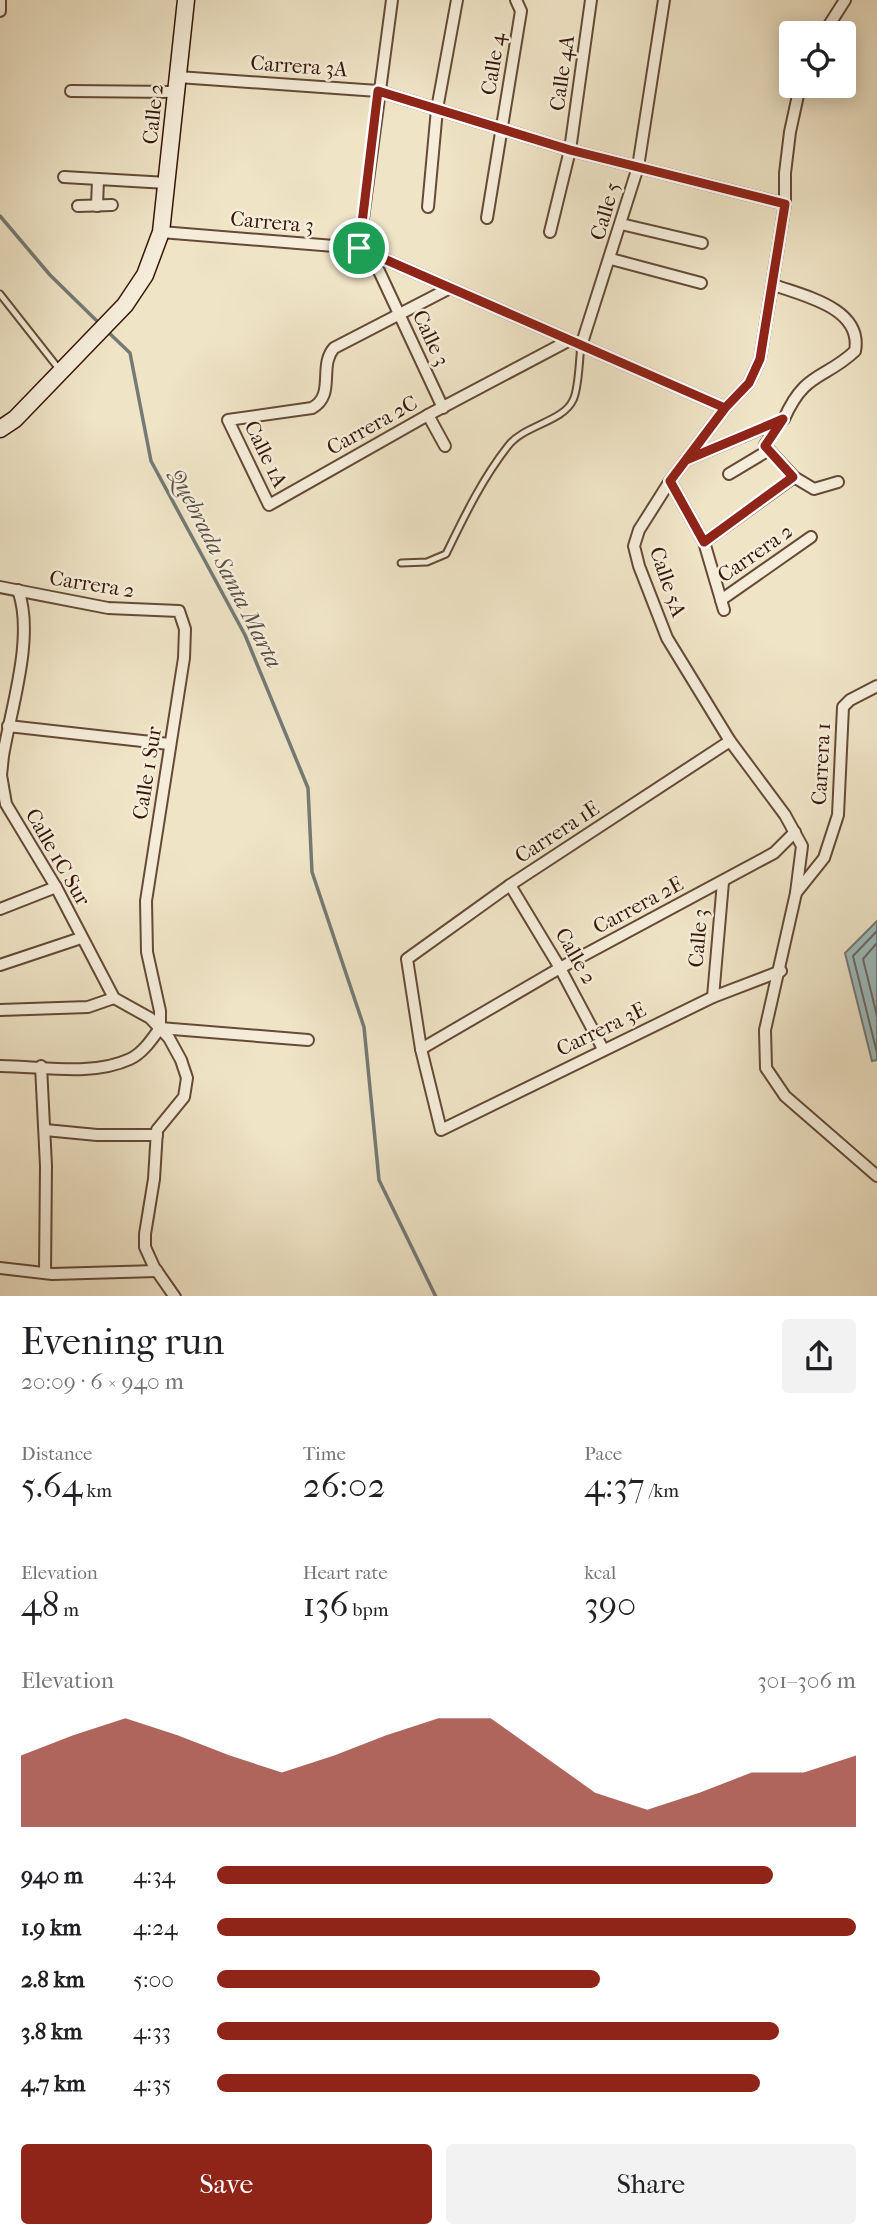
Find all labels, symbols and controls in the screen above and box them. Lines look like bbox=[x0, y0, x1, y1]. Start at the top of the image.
map controls bbox=[779, 21, 856, 98]
button: locate bbox=[779, 21, 856, 98]
street label: Calle 4 bbox=[476, 31, 510, 97]
street label: Calle 4A bbox=[545, 33, 579, 112]
street label: Carrera 3A bbox=[250, 51, 349, 81]
street label: Calle 2 bbox=[138, 82, 168, 146]
street label: Calle 5 bbox=[585, 179, 625, 243]
street label: Carrera 3 bbox=[229, 206, 315, 238]
pin bbox=[329, 218, 389, 278]
icon: arrive bbox=[340, 229, 378, 267]
street label: Calle 3 bbox=[408, 306, 454, 370]
street label: Carrera 2C bbox=[322, 390, 422, 460]
street label: Calle 1A bbox=[240, 417, 293, 492]
water label: Quebrada Santa Marta bbox=[163, 463, 288, 673]
street label: Carrera 2 bbox=[713, 518, 797, 587]
street label: Calle 5A bbox=[645, 544, 691, 621]
street label: Carrera 2 bbox=[48, 565, 137, 603]
street label: Carrera 1 bbox=[807, 722, 835, 806]
street label: Calle 1 Sur bbox=[128, 725, 166, 821]
street label: Carrera 1E bbox=[510, 796, 604, 868]
street label: Calle 1C Sur bbox=[21, 804, 95, 910]
street label: Carrera 2E bbox=[589, 871, 687, 939]
street label: Calle 3 bbox=[683, 908, 713, 968]
street label: Calle 2 bbox=[550, 924, 602, 989]
street label: Carrera 3E bbox=[552, 997, 650, 1061]
text: Evening run bbox=[21, 1319, 224, 1364]
button: share bbox=[782, 1319, 856, 1393]
text: 20:09 · 6 × 940 m bbox=[21, 1368, 184, 1395]
text: Distance bbox=[21, 1443, 92, 1465]
text: Time bbox=[303, 1443, 346, 1465]
text: Pace bbox=[584, 1443, 622, 1465]
text: 5.64 bbox=[21, 1465, 82, 1506]
text: 26:02 bbox=[303, 1465, 385, 1506]
text: 4:37 bbox=[584, 1465, 645, 1506]
text: km bbox=[82, 1480, 112, 1502]
text: /km bbox=[645, 1480, 679, 1502]
text: Elevation bbox=[21, 1562, 98, 1584]
text: Heart rate bbox=[303, 1562, 388, 1584]
text: kcal bbox=[584, 1562, 616, 1584]
text: 48 bbox=[21, 1584, 59, 1625]
text: 136 bbox=[303, 1584, 348, 1625]
text: 390 bbox=[584, 1584, 636, 1625]
text: m bbox=[59, 1599, 79, 1621]
text: bpm bbox=[348, 1599, 389, 1621]
text: Elevation bbox=[21, 1667, 114, 1694]
text: 301–306 m bbox=[757, 1667, 856, 1694]
text: 940 m bbox=[21, 1862, 83, 1889]
text: 4:34 bbox=[133, 1862, 175, 1889]
text: 1.9 km bbox=[21, 1914, 81, 1941]
text: 4:24 bbox=[133, 1914, 178, 1941]
text: 2.8 km bbox=[21, 1966, 85, 1993]
text: 5:00 bbox=[133, 1966, 174, 1993]
text: 3.8 km bbox=[21, 2018, 82, 2045]
text: 4:33 bbox=[133, 2018, 171, 2045]
text: 4.7 km bbox=[21, 2070, 85, 2097]
text: 4:35 bbox=[133, 2070, 172, 2097]
button: Save bbox=[21, 2144, 432, 2224]
button: Share bbox=[446, 2144, 856, 2224]

